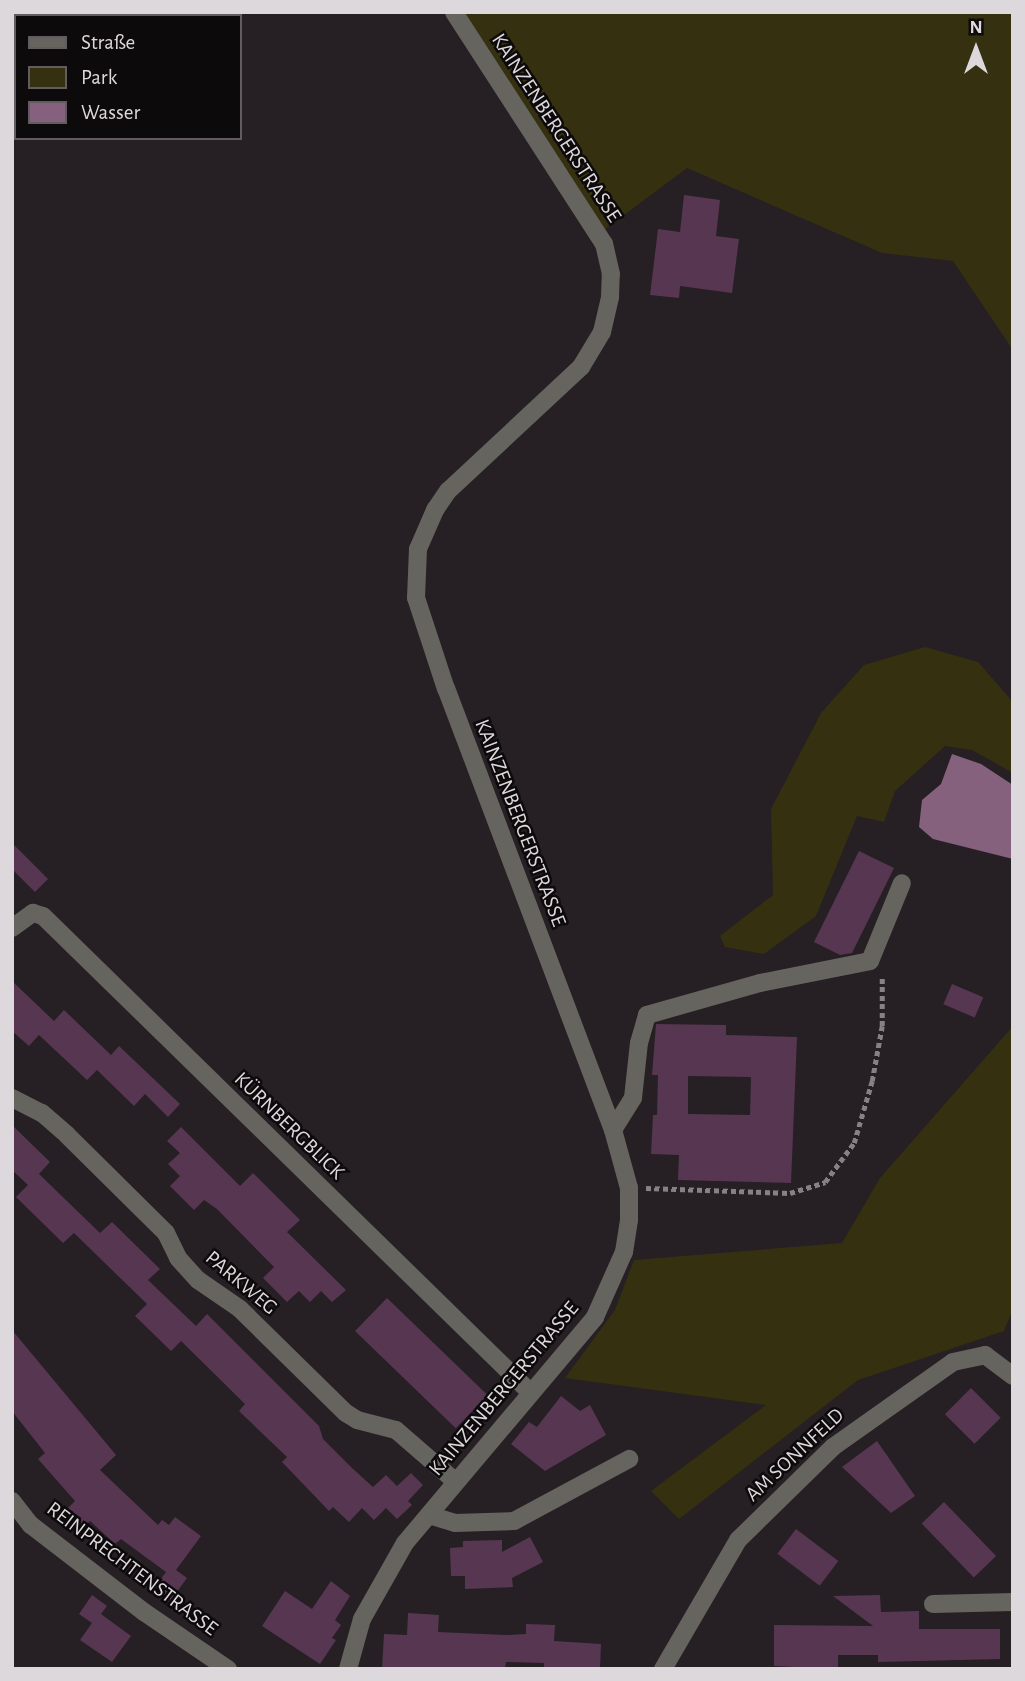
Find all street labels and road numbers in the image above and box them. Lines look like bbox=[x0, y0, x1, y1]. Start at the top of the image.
street label: KAINZENBERGERSTRASSE bbox=[486, 29, 626, 227]
street label: KAINZENBERGERSTRASSE bbox=[469, 716, 571, 930]
street label: KÜRNBERGBLICK bbox=[229, 1067, 349, 1185]
street label: PARKWEG bbox=[200, 1246, 282, 1320]
street label: KAINZENBERGERSTRASSE bbox=[424, 1297, 584, 1481]
street label: AM SONNFELD bbox=[740, 1403, 850, 1507]
street label: REINPRECHTENSTRASSE bbox=[42, 1497, 222, 1641]

